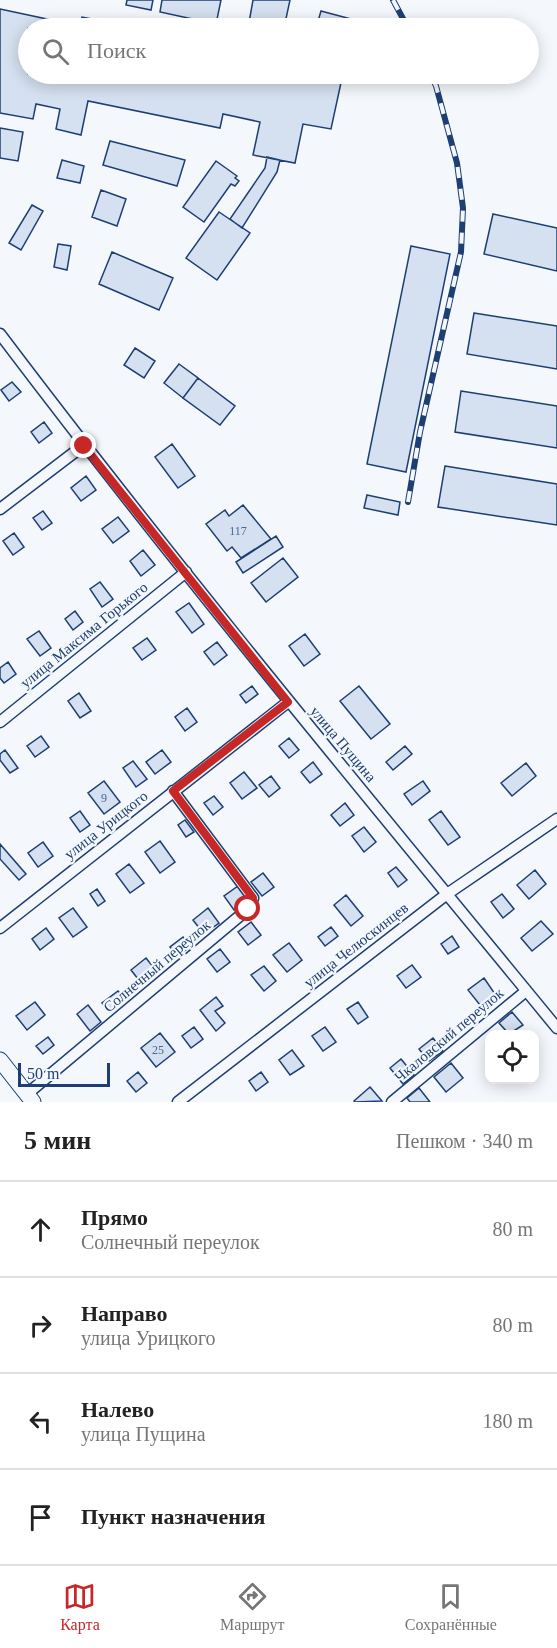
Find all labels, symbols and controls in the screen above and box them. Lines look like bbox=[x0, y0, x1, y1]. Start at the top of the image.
search box bbox=[18, 18, 539, 84]
icon: search bbox=[39, 35, 72, 68]
text: Поиск bbox=[87, 38, 146, 63]
route end bbox=[70, 432, 96, 458]
house number: 117 bbox=[229, 524, 247, 538]
street label: улица Максима Горького bbox=[17, 579, 151, 691]
street label: улица Пущина bbox=[307, 703, 379, 785]
street label: улица Урицкого bbox=[61, 788, 151, 862]
house number: 9 bbox=[101, 791, 107, 805]
route start bbox=[234, 895, 260, 921]
street label: улица Челюскинцев bbox=[301, 899, 411, 991]
street label: Солнечный переулок bbox=[100, 916, 214, 1015]
street label: Чкаловский переулок bbox=[391, 984, 507, 1085]
map controls bbox=[485, 1030, 539, 1084]
button: locate bbox=[485, 1030, 539, 1084]
house number: 25 bbox=[152, 1043, 164, 1057]
scale bar bbox=[18, 1060, 110, 1088]
text: 50 m bbox=[27, 1065, 59, 1082]
text: 5 мин bbox=[24, 1126, 91, 1155]
text: Пешком · 340 m bbox=[396, 1130, 533, 1152]
text: Прямо bbox=[81, 1205, 148, 1230]
icon: ahead bbox=[24, 1213, 57, 1246]
text: 80 m bbox=[492, 1218, 533, 1240]
text: Солнечный переулок bbox=[81, 1231, 260, 1253]
text: Направо bbox=[81, 1301, 167, 1326]
icon: right bbox=[24, 1309, 57, 1342]
text: 80 m bbox=[492, 1314, 533, 1336]
text: улица Урицкого bbox=[81, 1327, 216, 1349]
text: Налево bbox=[81, 1397, 154, 1422]
icon: left bbox=[24, 1405, 57, 1438]
text: 180 m bbox=[482, 1410, 533, 1432]
text: улица Пущина bbox=[81, 1423, 206, 1445]
icon: arrive bbox=[24, 1501, 57, 1534]
text: Пункт назначения bbox=[81, 1504, 266, 1529]
tab: Карта bbox=[60, 1580, 100, 1634]
tab: Маршрут bbox=[220, 1580, 285, 1634]
tab: Сохранённые bbox=[405, 1580, 497, 1634]

